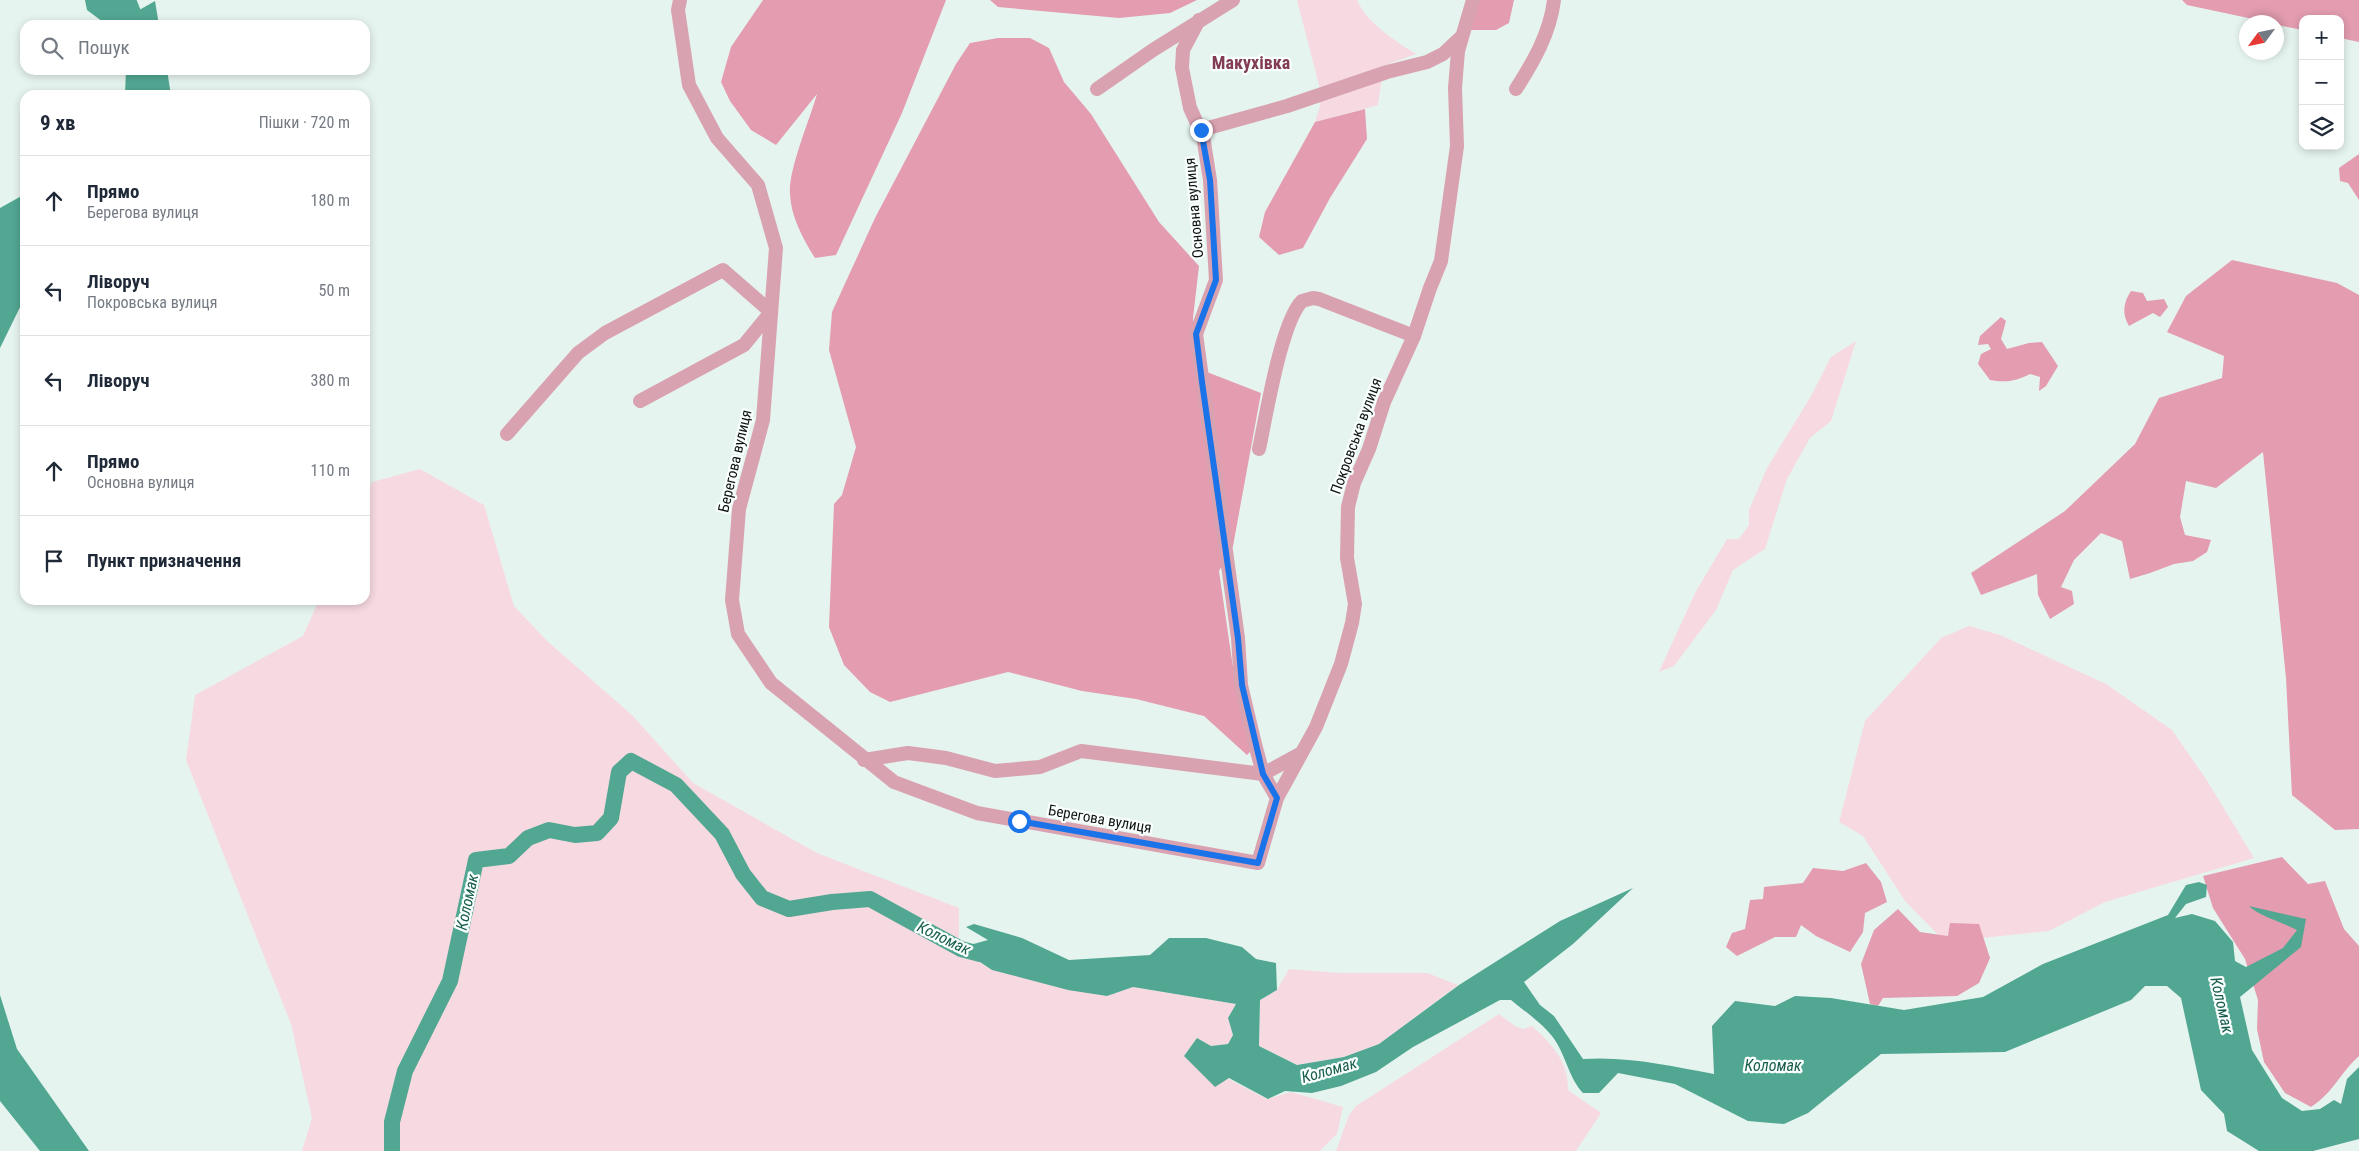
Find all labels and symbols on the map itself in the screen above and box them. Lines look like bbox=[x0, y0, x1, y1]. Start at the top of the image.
north arrow bbox=[2239, 15, 2284, 60]
district label: Макухівка bbox=[1212, 52, 1290, 73]
route end bbox=[1190, 119, 1213, 142]
street label: Основна вулиця bbox=[1181, 157, 1207, 259]
street label: Покровська вулиця bbox=[1327, 375, 1385, 497]
street label: Берегова вулиця bbox=[714, 408, 756, 514]
street label: Берегова вулиця bbox=[1047, 801, 1153, 837]
route start bbox=[1008, 810, 1031, 833]
water label: Коломак bbox=[452, 872, 482, 932]
water label: Коломак bbox=[914, 917, 974, 959]
water label: Коломак bbox=[2206, 975, 2238, 1035]
water label: Коломак bbox=[1299, 1053, 1359, 1087]
water label: Коломак bbox=[1745, 1056, 1802, 1075]

